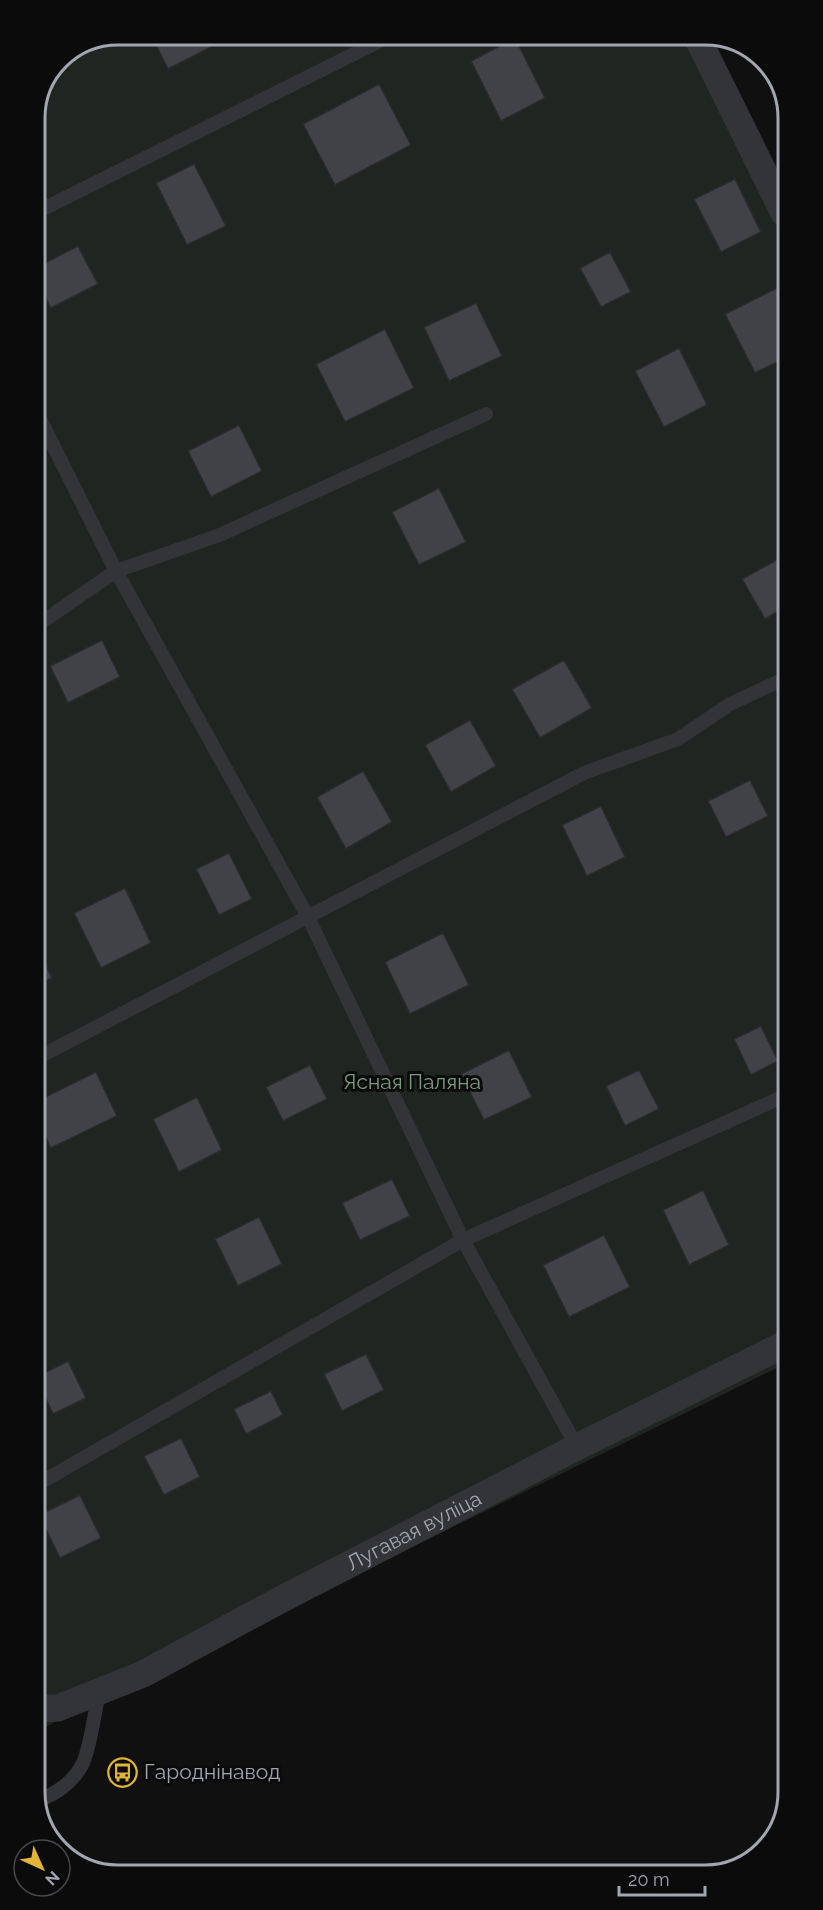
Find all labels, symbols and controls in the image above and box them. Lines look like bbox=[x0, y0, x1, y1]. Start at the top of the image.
park label: Ясная Паляна bbox=[343, 1069, 481, 1094]
street label: Лугавая вуліца bbox=[342, 1485, 485, 1576]
bus stop icon: Гароднінавод bbox=[107, 1756, 139, 1788]
place label: Гароднінавод bbox=[144, 1759, 280, 1784]
north arrow bbox=[12, 1838, 72, 1898]
scale bar bbox=[619, 1859, 704, 1897]
text: N bbox=[41, 1867, 63, 1889]
text: 20 m bbox=[628, 1869, 670, 1890]

